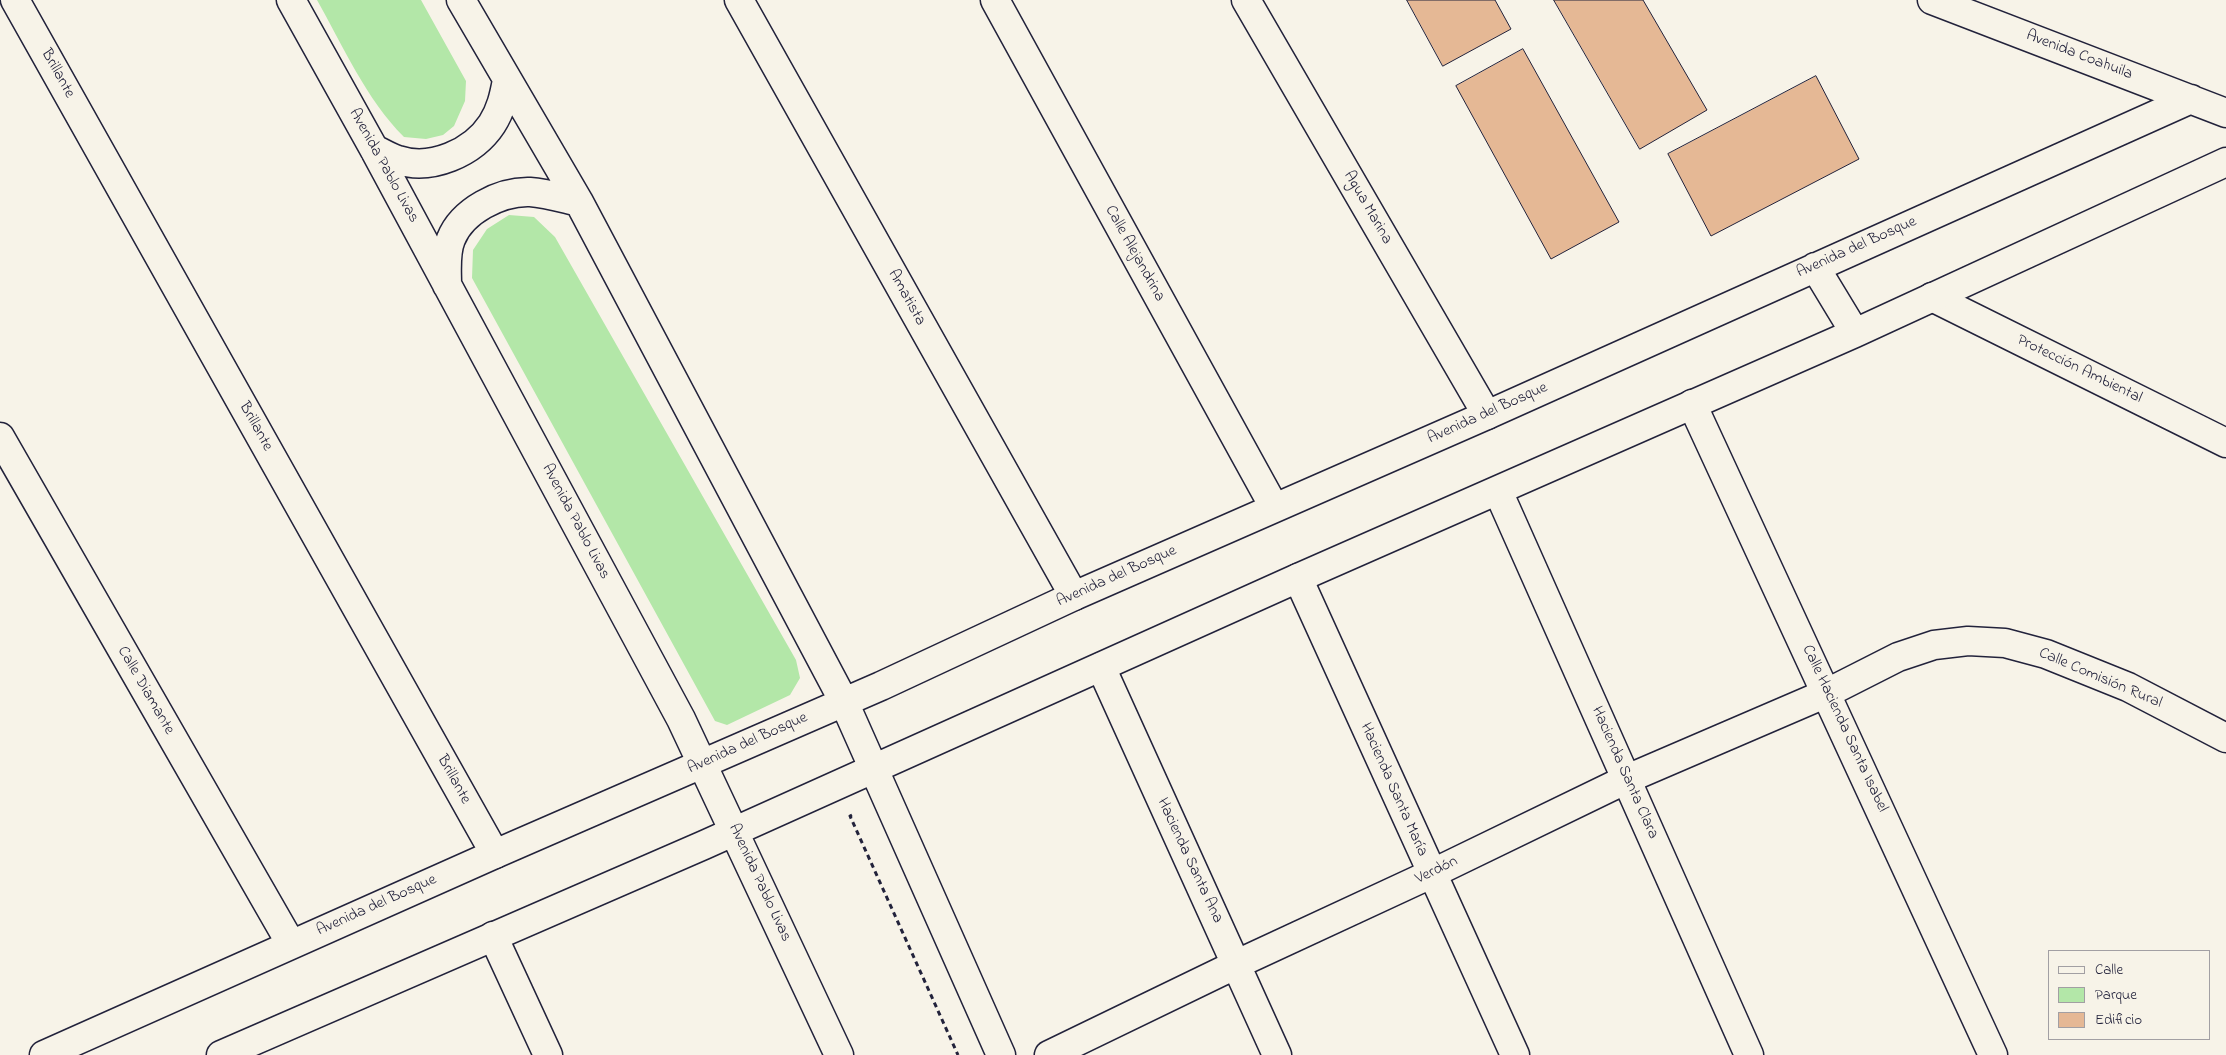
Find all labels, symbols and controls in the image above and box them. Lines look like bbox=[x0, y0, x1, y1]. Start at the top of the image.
street label: Avenida Coahuila bbox=[2023, 27, 2135, 85]
street label: Brillante bbox=[36, 46, 78, 102]
street label: Avenida Pablo Livas bbox=[344, 105, 422, 227]
street label: Agua Marina bbox=[1338, 168, 1396, 248]
street label: Calle Alejandrina bbox=[1100, 203, 1168, 305]
street label: Avenida del Bosque bbox=[1794, 213, 1920, 283]
street label: Amatista bbox=[883, 267, 929, 329]
street label: Protección Ambiental bbox=[2013, 331, 2145, 409]
street label: Avenida del Bosque bbox=[1425, 379, 1551, 449]
street label: Brillante bbox=[234, 399, 276, 455]
street label: Avenida Pablo Livas bbox=[537, 461, 613, 583]
street label: Avenida del Bosque bbox=[1054, 542, 1180, 612]
street label: Calle Hacienda Santa Isabel bbox=[1797, 642, 1891, 816]
street label: Calle Diamante bbox=[112, 643, 178, 739]
street label: Calle Comisión Rural bbox=[2036, 644, 2164, 714]
street label: Hacienda Santa Clara bbox=[1586, 704, 1662, 842]
street label: Avenida del Bosque bbox=[685, 709, 811, 779]
street label: Hacienda Santa María bbox=[1355, 720, 1431, 860]
street label: Brillante bbox=[432, 752, 474, 808]
street label: Hacienda Santa Ana bbox=[1152, 795, 1226, 927]
street label: Avenida Pablo Livas bbox=[723, 821, 795, 945]
street label: Verdón bbox=[1413, 853, 1461, 889]
street label: Avenida del Bosque bbox=[314, 871, 440, 941]
legend bbox=[2048, 950, 2211, 1040]
text: Calle bbox=[2095, 959, 2123, 981]
text: Parque bbox=[2095, 984, 2137, 1006]
text: Edificio bbox=[2095, 1009, 2142, 1031]

